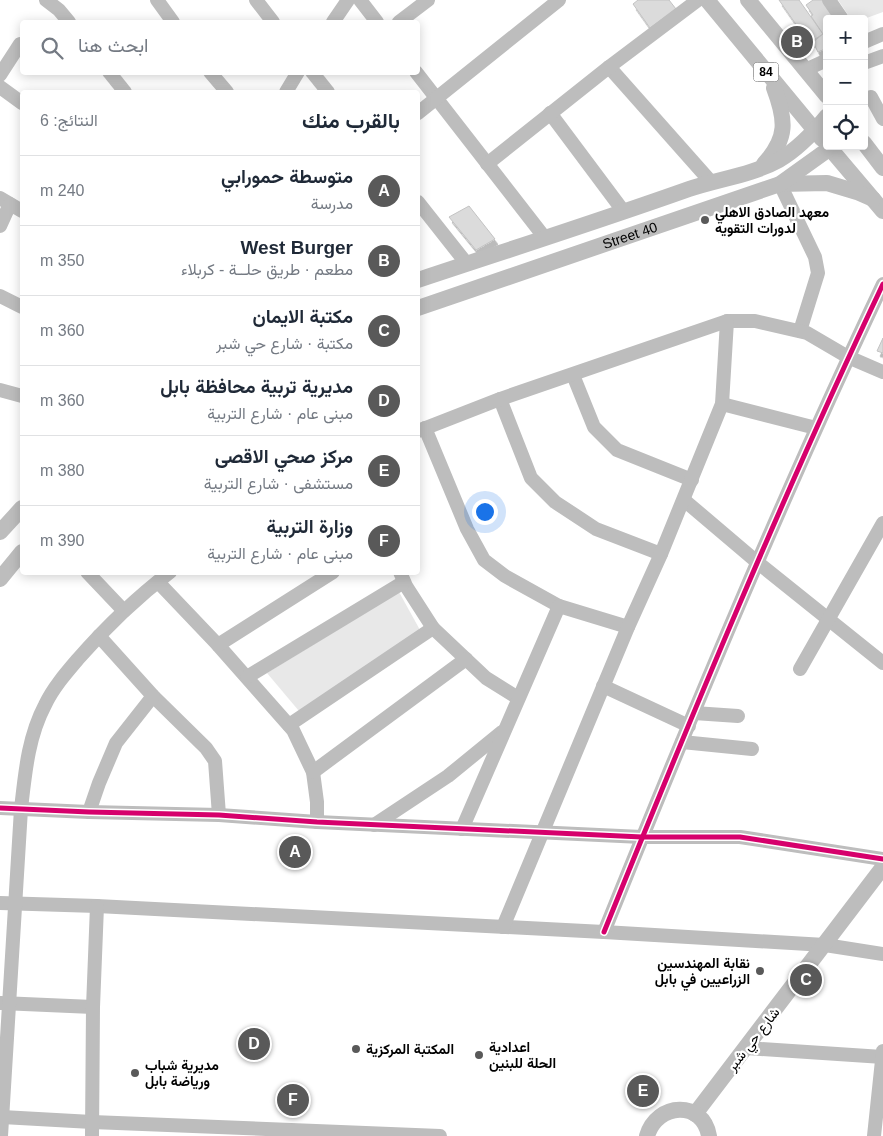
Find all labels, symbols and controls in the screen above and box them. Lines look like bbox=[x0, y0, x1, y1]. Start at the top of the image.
map controls bbox=[823, 15, 868, 150]
button: + bbox=[823, 15, 868, 60]
search box bbox=[20, 20, 420, 75]
pin: B bbox=[781, 23, 813, 61]
icon: search bbox=[38, 34, 66, 62]
text: ابحث هنا bbox=[78, 35, 148, 56]
button: − bbox=[823, 60, 868, 105]
road number: 84 bbox=[754, 62, 778, 82]
button: locate bbox=[823, 105, 868, 150]
text: بالقرب منك bbox=[302, 109, 400, 132]
text: النتائج: 6 bbox=[40, 112, 98, 129]
text: متوسطة حمورابي bbox=[221, 166, 353, 187]
text: 240 m bbox=[40, 182, 84, 199]
text: A bbox=[378, 182, 390, 199]
text: مدرسة bbox=[311, 195, 353, 212]
place label: معهد الصادق الاهلي لدورات التقويه bbox=[715, 204, 829, 237]
marker: معهد الصادق الاهلي لدورات التقويه bbox=[699, 214, 711, 226]
street label: Street 40 bbox=[600, 219, 660, 252]
text: West Burger bbox=[240, 237, 353, 258]
text: 350 m bbox=[40, 252, 84, 269]
text: B bbox=[378, 252, 390, 269]
text: مطعم · طريق حلــة - كربلاء bbox=[181, 261, 353, 278]
text: مكتبة الايمان bbox=[253, 306, 353, 327]
text: 360 m bbox=[40, 322, 84, 339]
text: C bbox=[378, 322, 390, 339]
text: مكتبة · شارع حي شبر bbox=[216, 335, 353, 352]
text: مديرية تربية محافظة بابل bbox=[160, 376, 353, 397]
text: 360 m bbox=[40, 392, 84, 409]
text: D bbox=[378, 392, 390, 409]
text: مبنى عام · شارع التربية bbox=[207, 405, 353, 422]
text: مركز صحي الاقصى bbox=[215, 446, 353, 467]
text: 380 m bbox=[40, 462, 84, 479]
text: E bbox=[379, 462, 389, 479]
text: مستشفى · شارع التربية bbox=[204, 475, 353, 492]
your location bbox=[472, 499, 498, 525]
text: وزارة التربية bbox=[266, 516, 353, 537]
text: 390 m bbox=[40, 532, 84, 549]
text: F bbox=[379, 532, 389, 549]
text: مبنى عام · شارع التربية bbox=[207, 545, 353, 562]
pin: A bbox=[279, 833, 311, 871]
place label: نقابة المهندسين الزراعيين في بابل bbox=[655, 955, 750, 991]
pin: C bbox=[790, 961, 822, 999]
marker: نقابة المهندسين الزراعيين في بابل bbox=[754, 965, 766, 977]
street label: شارع حي شبر bbox=[723, 1004, 786, 1077]
pin: D bbox=[238, 1025, 270, 1063]
place label: اعدادية الحلة للبنين bbox=[489, 1039, 556, 1072]
place label: المكتبة المركزية bbox=[366, 1041, 454, 1058]
marker: المكتبة المركزية bbox=[350, 1043, 362, 1055]
marker: اعدادية الحلة للبنين bbox=[473, 1049, 485, 1061]
place label: مديرية شباب ورياضة بابل bbox=[145, 1057, 219, 1090]
marker: مديرية شباب ورياضة بابل bbox=[129, 1067, 141, 1079]
pin: E bbox=[627, 1072, 659, 1110]
pin: F bbox=[277, 1081, 309, 1119]

